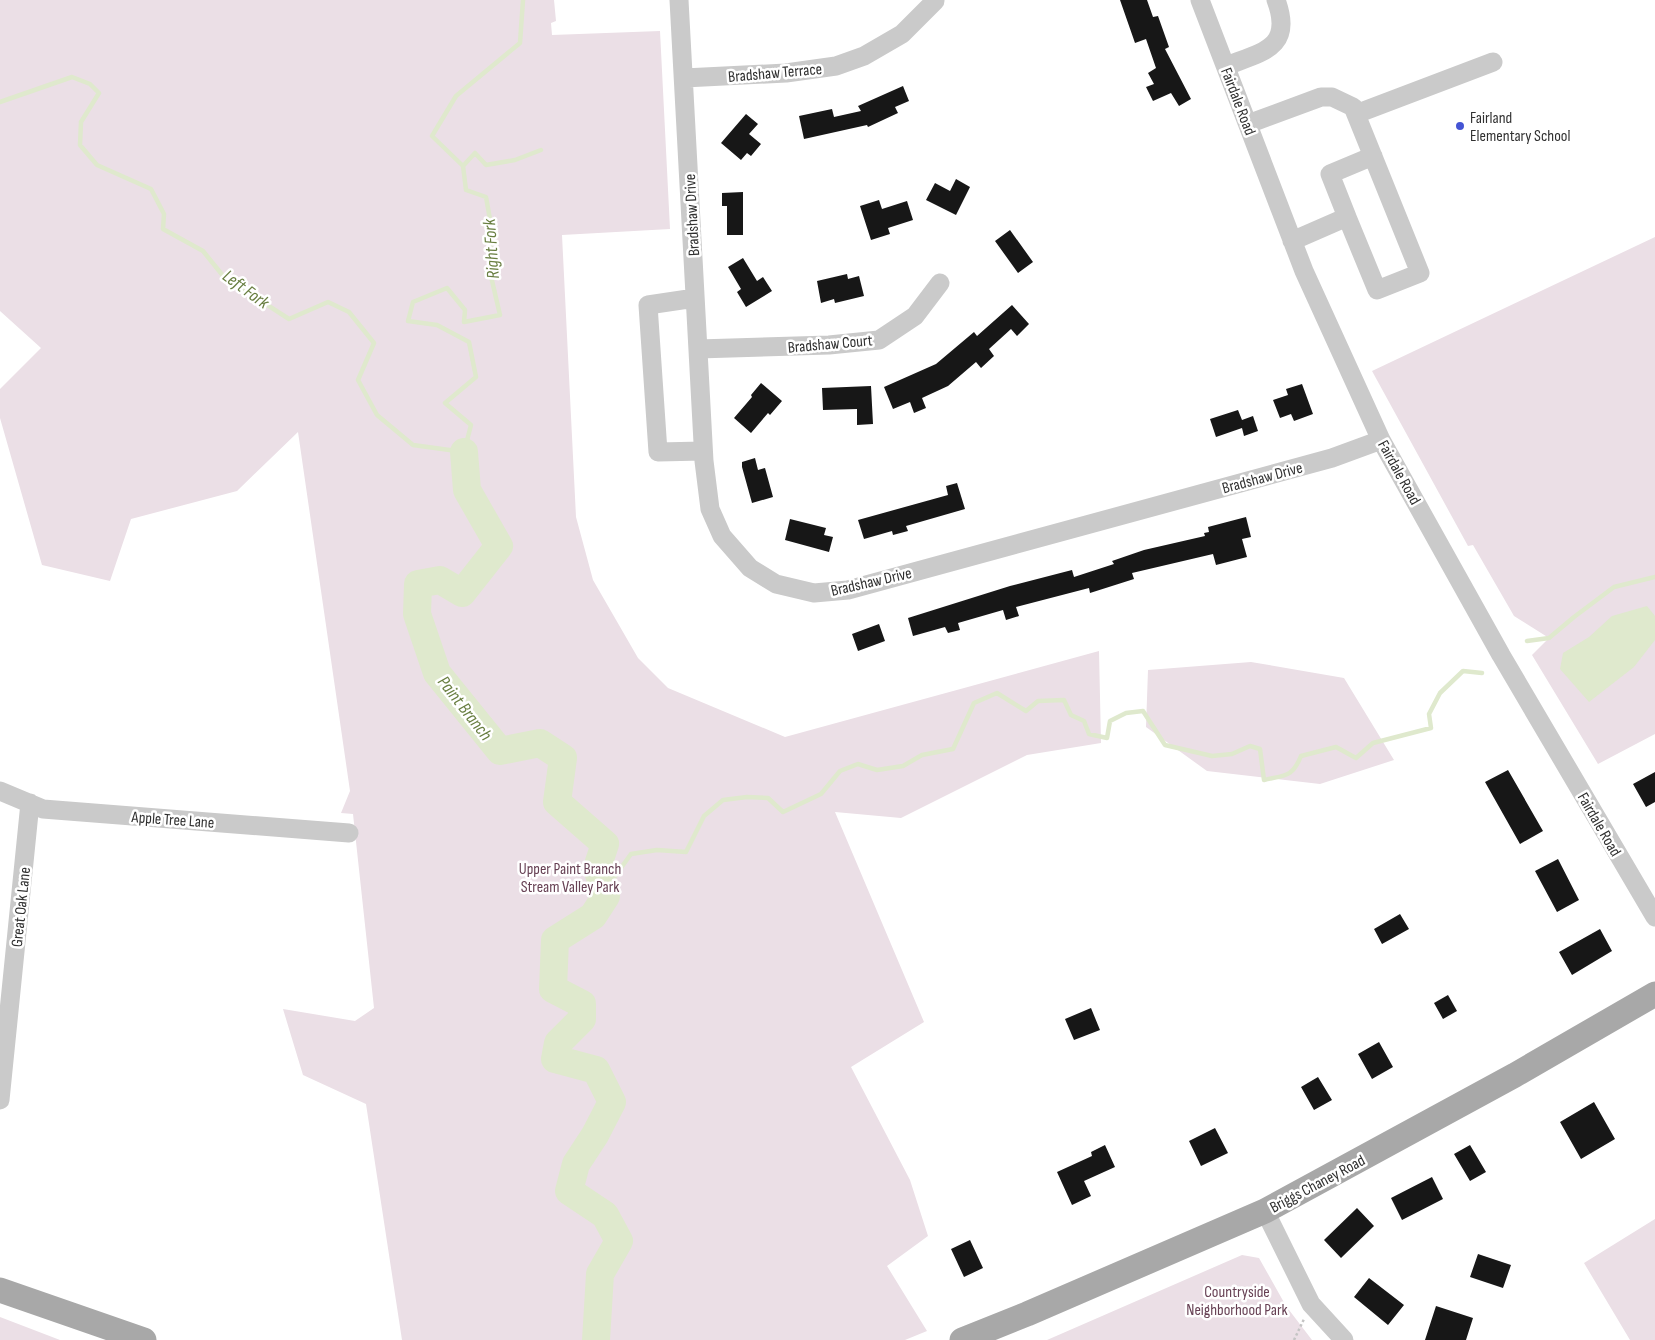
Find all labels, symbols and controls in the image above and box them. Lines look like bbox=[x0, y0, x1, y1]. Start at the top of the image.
street label: Bradshaw Terrace bbox=[727, 60, 823, 87]
street label: Fairdale Road bbox=[1216, 65, 1259, 138]
place label: Fairland Elementary School bbox=[1470, 109, 1570, 146]
marker: Fairland Elementary School bbox=[1454, 120, 1466, 132]
street label: Bradshaw Drive bbox=[681, 173, 704, 257]
water label: Right Fork bbox=[479, 217, 504, 280]
water label: Left Fork bbox=[218, 266, 274, 314]
street label: Bradshaw Court bbox=[787, 331, 873, 358]
street label: Fairdale Road bbox=[1373, 437, 1424, 508]
street label: Bradshaw Drive bbox=[1220, 459, 1305, 498]
street label: Bradshaw Drive bbox=[829, 564, 914, 601]
water label: Paint Branch bbox=[433, 672, 497, 745]
street label: Fairdale Road bbox=[1573, 789, 1625, 860]
street label: Apple Tree Lane bbox=[130, 808, 215, 833]
park label: Upper Paint Branch Stream Valley Park bbox=[519, 860, 621, 897]
street label: Great Oak Lane bbox=[8, 866, 35, 948]
street label: Briggs Chaney Road bbox=[1267, 1151, 1369, 1217]
park label: Countryside Neighborhood Park bbox=[1186, 1283, 1288, 1320]

